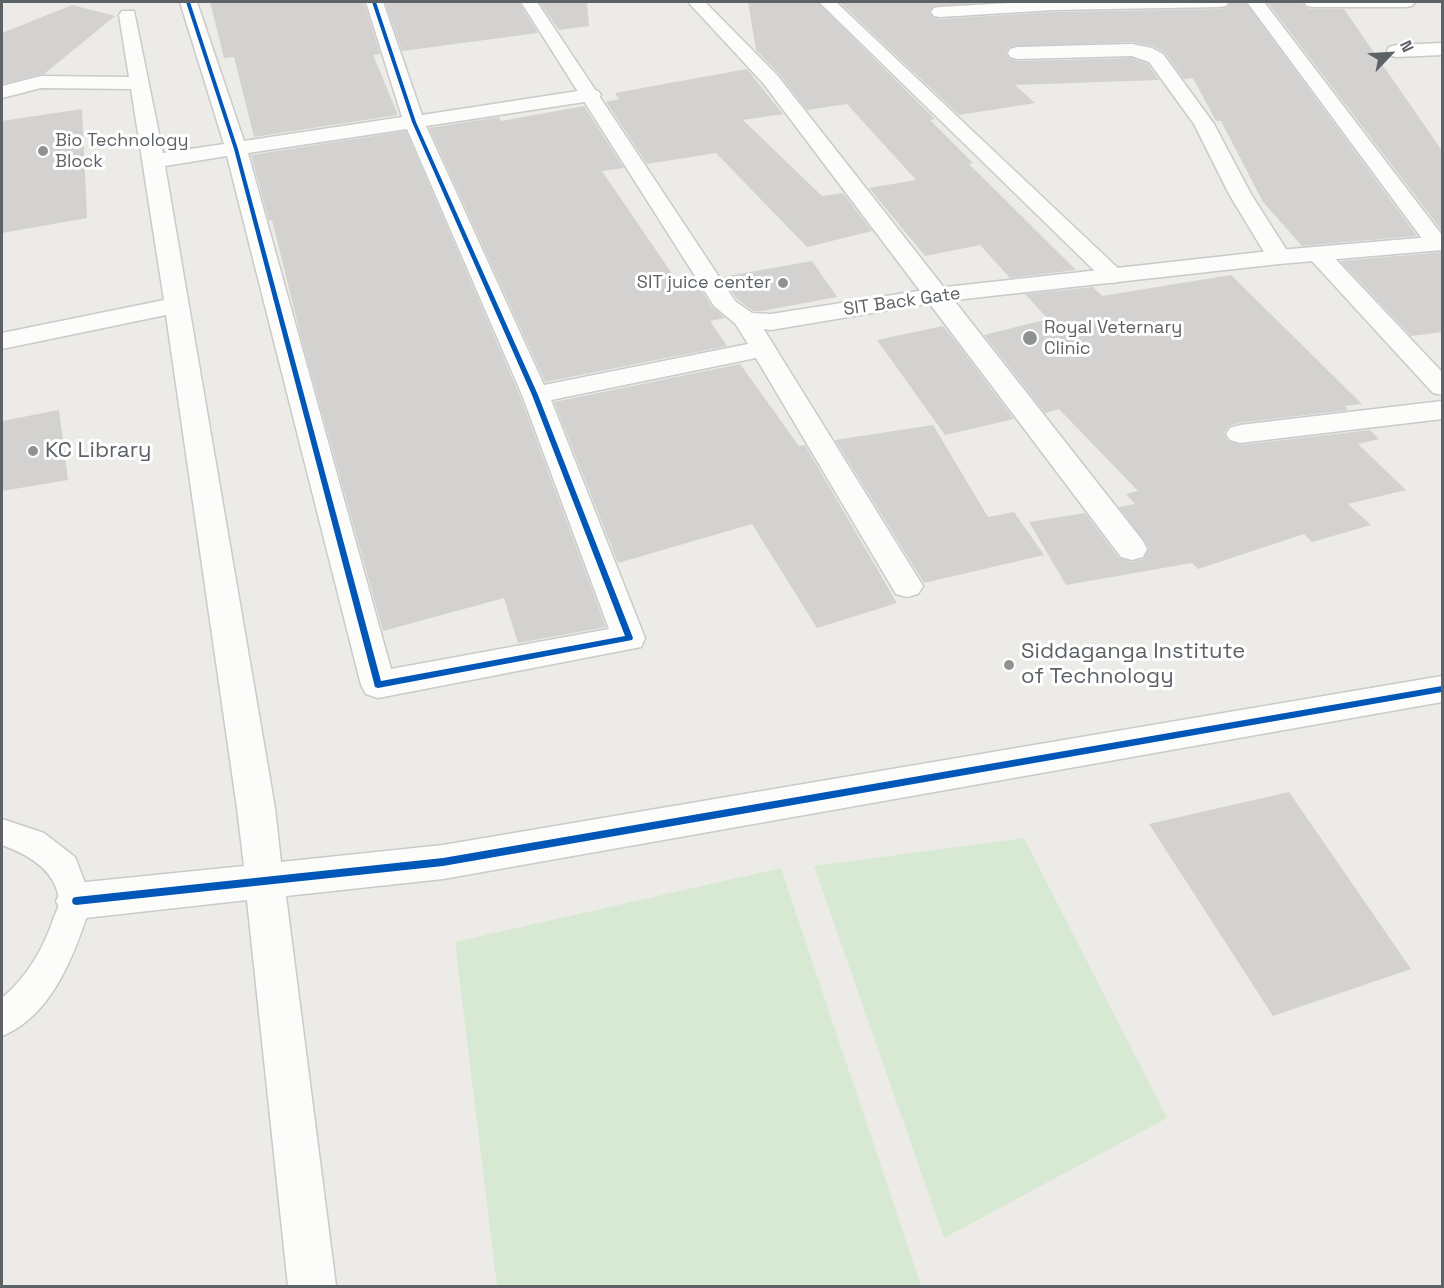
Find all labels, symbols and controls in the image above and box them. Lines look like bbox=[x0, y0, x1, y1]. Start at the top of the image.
north arrow bbox=[1360, 24, 1420, 84]
text: N bbox=[1395, 37, 1419, 55]
place label: Bio Technology Block bbox=[55, 130, 189, 172]
marker: Bio Technology Block bbox=[36, 144, 50, 158]
place label: SIT juice center bbox=[637, 272, 771, 294]
marker: SIT juice center bbox=[776, 276, 790, 290]
street label: SIT Back Gate bbox=[842, 283, 962, 321]
place label: Royal Veternary Clinic bbox=[1044, 317, 1182, 360]
marker: Royal Veternary Clinic bbox=[1021, 329, 1039, 347]
place label: KC Library bbox=[45, 438, 151, 464]
marker: KC Library bbox=[26, 444, 40, 458]
place label: Siddaganga Institute of Technology bbox=[1021, 639, 1245, 690]
marker: Siddaganga Institute of Technology bbox=[1002, 658, 1016, 672]

